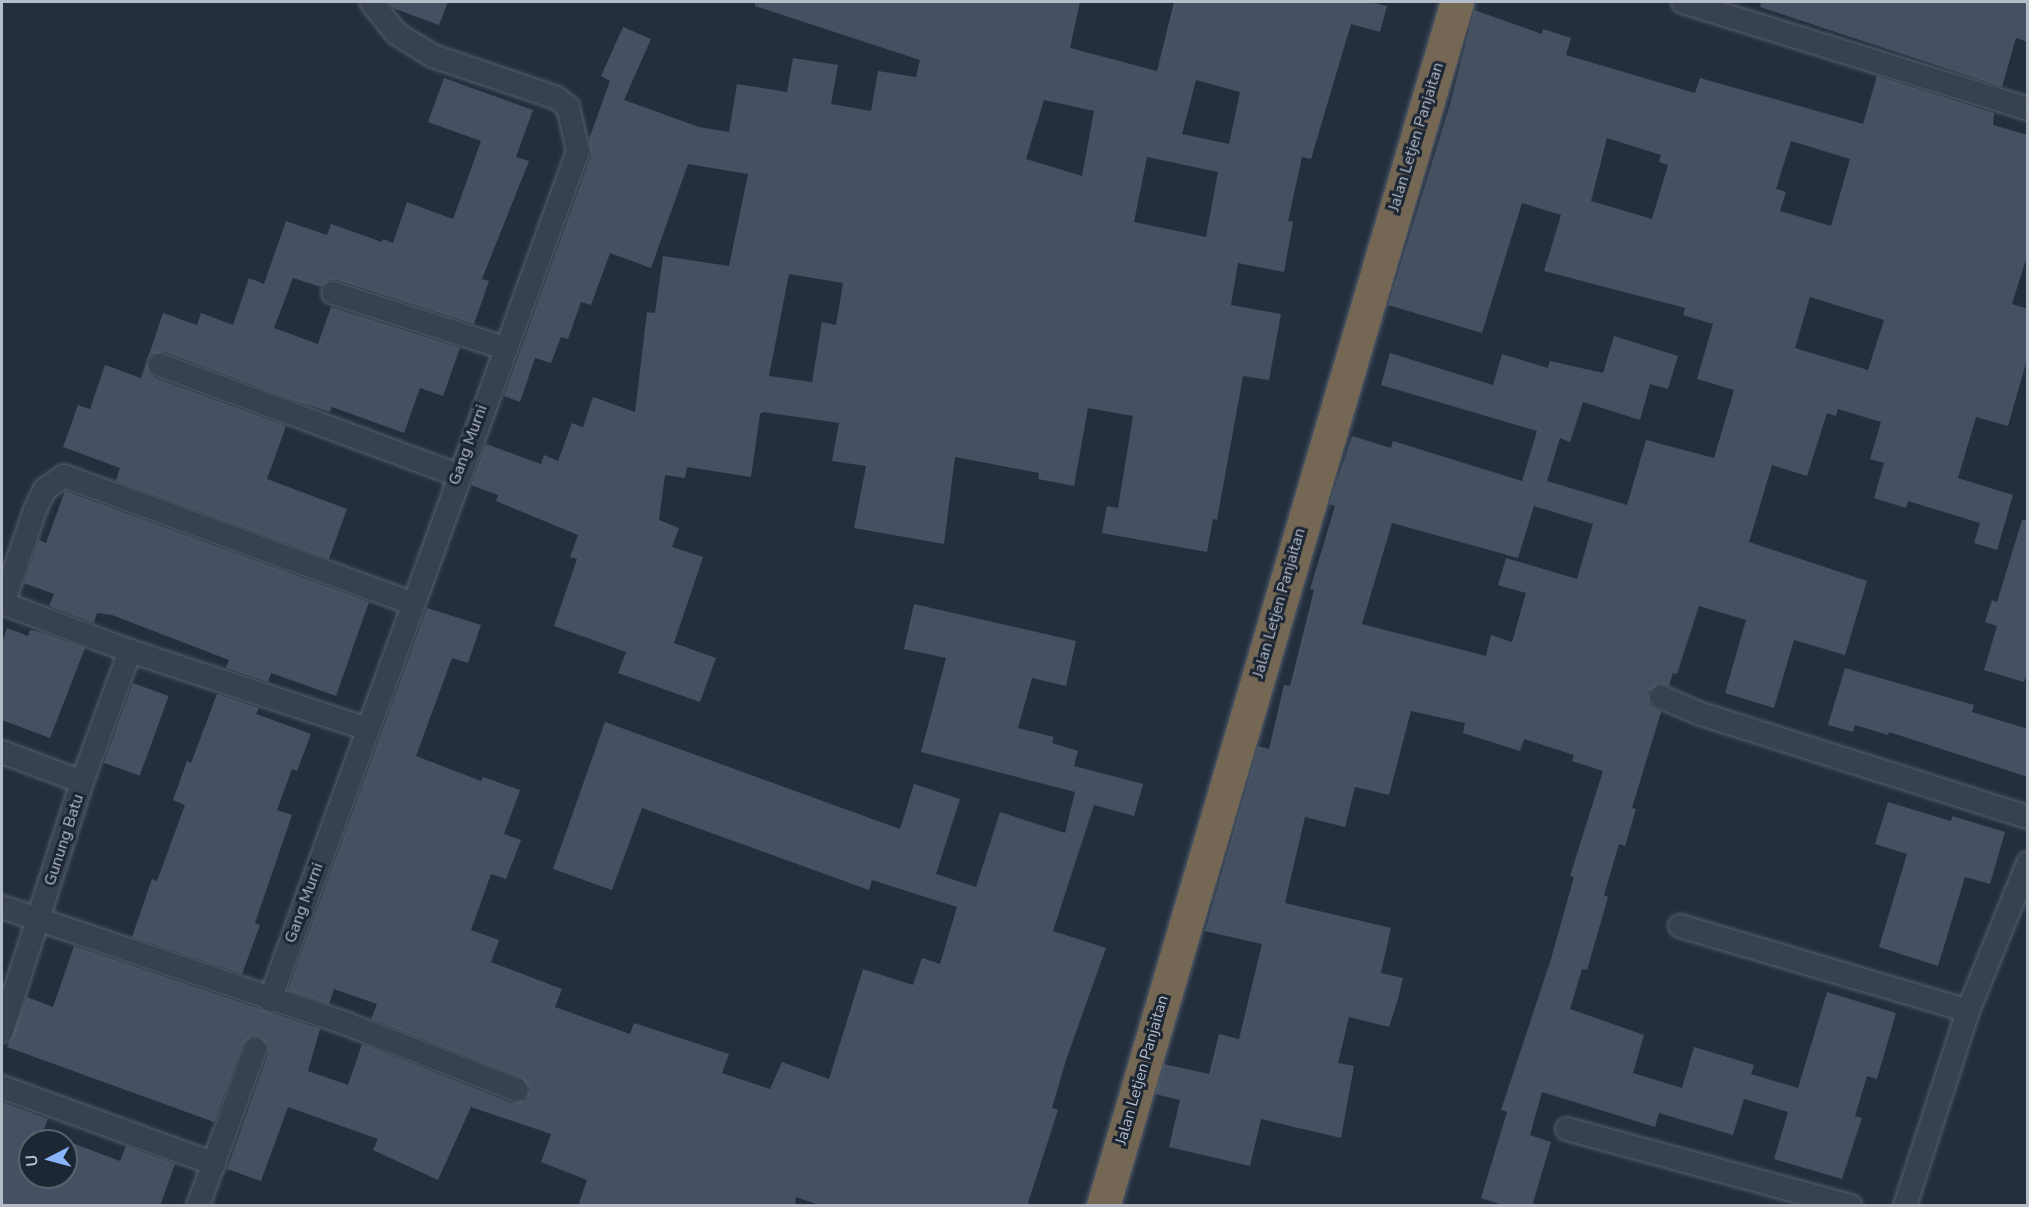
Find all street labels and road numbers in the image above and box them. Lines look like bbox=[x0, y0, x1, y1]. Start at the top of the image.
street label: Jalan Letjen Panjaitan bbox=[1384, 60, 1448, 214]
street label: Gang Murni bbox=[445, 402, 491, 488]
street label: Jalan Letjen Panjaitan bbox=[1248, 526, 1310, 680]
street label: Gunung Batu bbox=[40, 792, 88, 888]
street label: Gang Murni bbox=[281, 860, 327, 946]
street label: Jalan Letjen Panjaitan bbox=[1111, 993, 1173, 1147]

